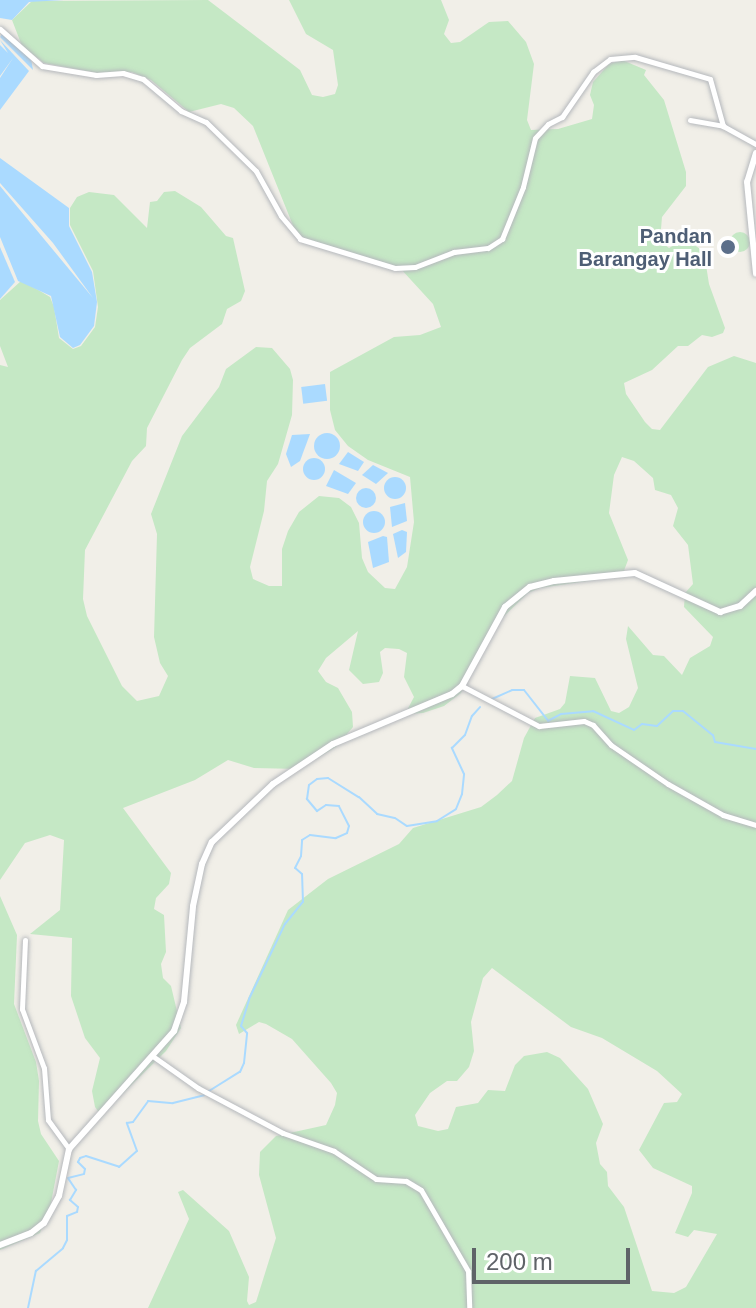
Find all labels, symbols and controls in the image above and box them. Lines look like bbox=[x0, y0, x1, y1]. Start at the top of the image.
place label: Pandan Barangay Hall bbox=[579, 224, 712, 271]
marker: Pandan Barangay Hall bbox=[719, 238, 737, 256]
scale bar bbox=[476, 1232, 634, 1282]
text: 200 m bbox=[486, 1248, 553, 1275]

